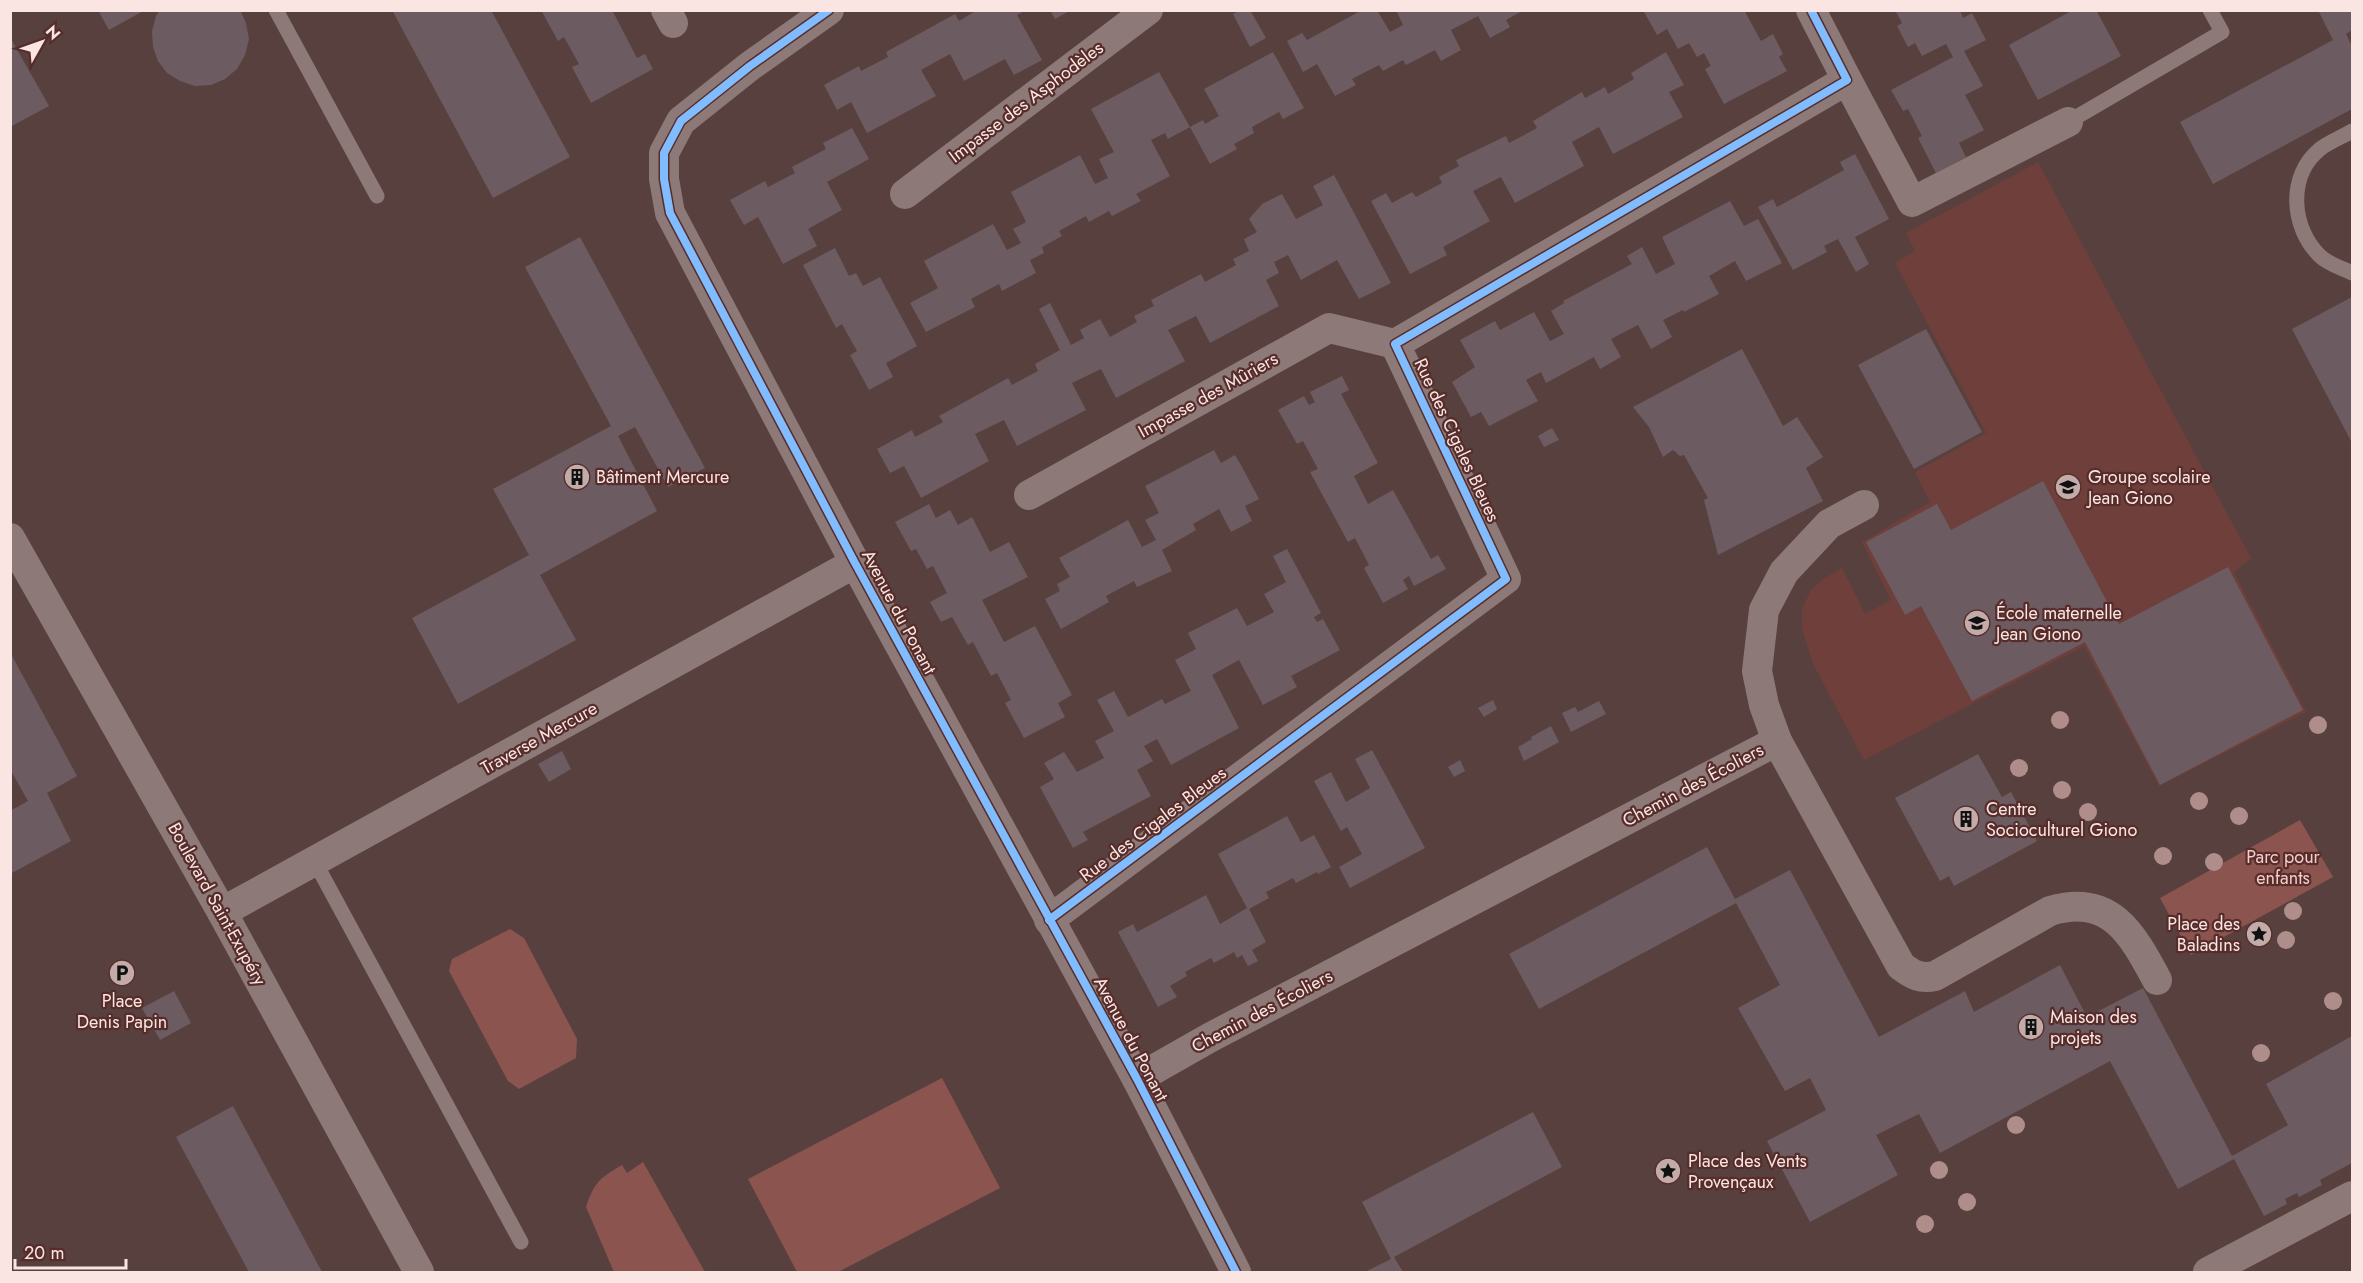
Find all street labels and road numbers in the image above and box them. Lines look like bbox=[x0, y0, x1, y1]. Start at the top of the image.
street label: Impasse des Asphodèles bbox=[943, 35, 1109, 169]
street label: Impasse des Mûriers bbox=[1133, 346, 1283, 444]
street label: Rue des Cigales Bleues bbox=[1408, 354, 1506, 526]
street label: Avenue du Ponant bbox=[855, 545, 943, 679]
street label: Traverse Mercure bbox=[476, 695, 602, 781]
street label: Chemin des Écoliers bbox=[1618, 737, 1768, 833]
street label: Rue des Cigales Bleues bbox=[1074, 760, 1232, 888]
street label: Boulevard Saint-Exupéry bbox=[161, 818, 273, 990]
street label: Chemin des Écoliers bbox=[1187, 963, 1337, 1059]
street label: Avenue du Ponant bbox=[1087, 972, 1175, 1106]

